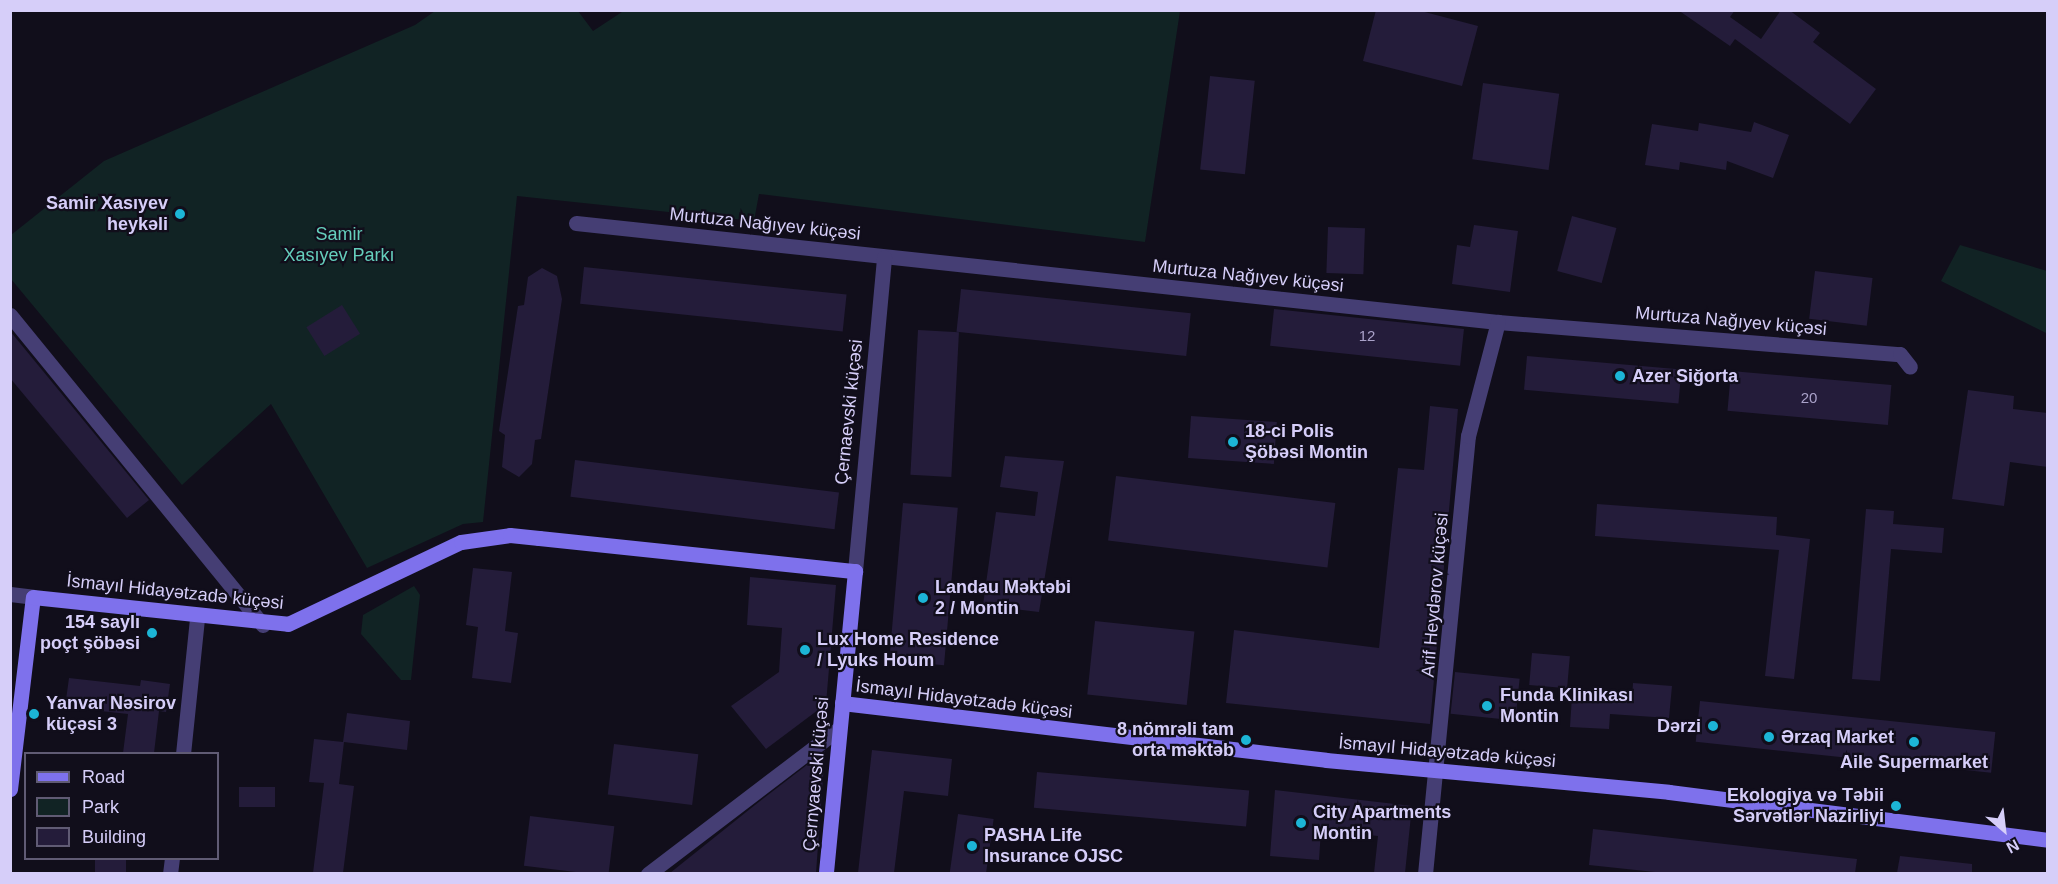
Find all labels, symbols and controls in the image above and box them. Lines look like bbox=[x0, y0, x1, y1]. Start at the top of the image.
place label: Samir Xasıyev heykəli bbox=[46, 193, 168, 236]
street label: Murtuza Nağıyev küçəsi bbox=[668, 203, 862, 245]
marker: Samir Xasıyev heykəli bbox=[173, 207, 187, 221]
park label: Samir Xasıyev Parkı bbox=[283, 224, 395, 266]
street label: Murtuza Nağıyev küçəsi bbox=[1151, 255, 1345, 297]
street label: Murtuza Nağıyev küçəsi bbox=[1634, 302, 1828, 340]
house number: 12 bbox=[1359, 327, 1375, 345]
street label: Çernaevski küçəsi bbox=[831, 338, 867, 486]
place label: Azer Siğorta bbox=[1632, 365, 1738, 387]
marker: Azer Siğorta bbox=[1613, 369, 1627, 383]
house number: 20 bbox=[1801, 389, 1817, 407]
place label: 18-ci Polis Şöbəsi Montin bbox=[1245, 421, 1368, 464]
marker: 18-ci Polis Şöbəsi Montin bbox=[1226, 435, 1240, 449]
street label: Arif Heydərov küçəsi bbox=[1417, 512, 1453, 678]
street label: İsmayıl Hidayətzadə küçəsi bbox=[65, 570, 285, 614]
place label: Landau Məktəbi 2 / Montin bbox=[935, 577, 1071, 620]
marker: Landau Məktəbi 2 / Montin bbox=[916, 591, 930, 605]
place label: 154 saylı poçt şöbəsi bbox=[40, 612, 140, 654]
marker: 154 saylı poçt şöbəsi bbox=[145, 626, 159, 640]
place label: Lux Home Residence / Lyuks Houm bbox=[817, 629, 999, 672]
marker: Lux Home Residence / Lyuks Houm bbox=[798, 643, 812, 657]
street label: İsmayıl Hidayətzadə küçəsi bbox=[854, 675, 1074, 723]
place label: Funda Klinikası Montin bbox=[1500, 685, 1633, 728]
place label: Yanvar Nəsirov küçəsi 3 bbox=[46, 693, 176, 736]
street label: Çernyaevski küçəsi bbox=[798, 696, 834, 852]
marker: Funda Klinikası Montin bbox=[1478, 697, 1496, 715]
marker: Yanvar Nəsirov küçəsi 3 bbox=[27, 707, 41, 721]
place label: Dərzi bbox=[1657, 715, 1701, 737]
place label: 8 nömrəli tam orta məktəb bbox=[1117, 719, 1234, 762]
marker: Dərzi bbox=[1706, 719, 1720, 733]
place label: Ərzaq Market bbox=[1781, 726, 1894, 748]
marker: Ərzaq Market bbox=[1762, 730, 1776, 744]
street label: İsmayıl Hidayətzadə küçəsi bbox=[1337, 732, 1557, 772]
marker: 8 nömrəli tam orta məktəb bbox=[1239, 733, 1253, 747]
marker: Aile Supermarket bbox=[1907, 735, 1921, 749]
place label: Aile Supermarket bbox=[1840, 751, 1988, 773]
legend bbox=[24, 752, 219, 860]
text: Road bbox=[82, 767, 125, 787]
place label: Ekologiya və Təbii Sərvətlər Nazirliyi bbox=[1727, 785, 1884, 828]
text: Park bbox=[82, 797, 119, 817]
marker: Ekologiya və Təbii Sərvətlər Nazirliyi bbox=[1889, 799, 1903, 813]
north arrow bbox=[1974, 800, 2034, 860]
place label: City Apartments Montin bbox=[1313, 802, 1452, 844]
marker: City Apartments Montin bbox=[1294, 816, 1308, 830]
place label: PASHA Life Insurance OJSC bbox=[984, 825, 1123, 868]
text: Building bbox=[82, 827, 146, 847]
text: N bbox=[2004, 836, 2022, 857]
marker: PASHA Life Insurance OJSC bbox=[965, 839, 979, 853]

